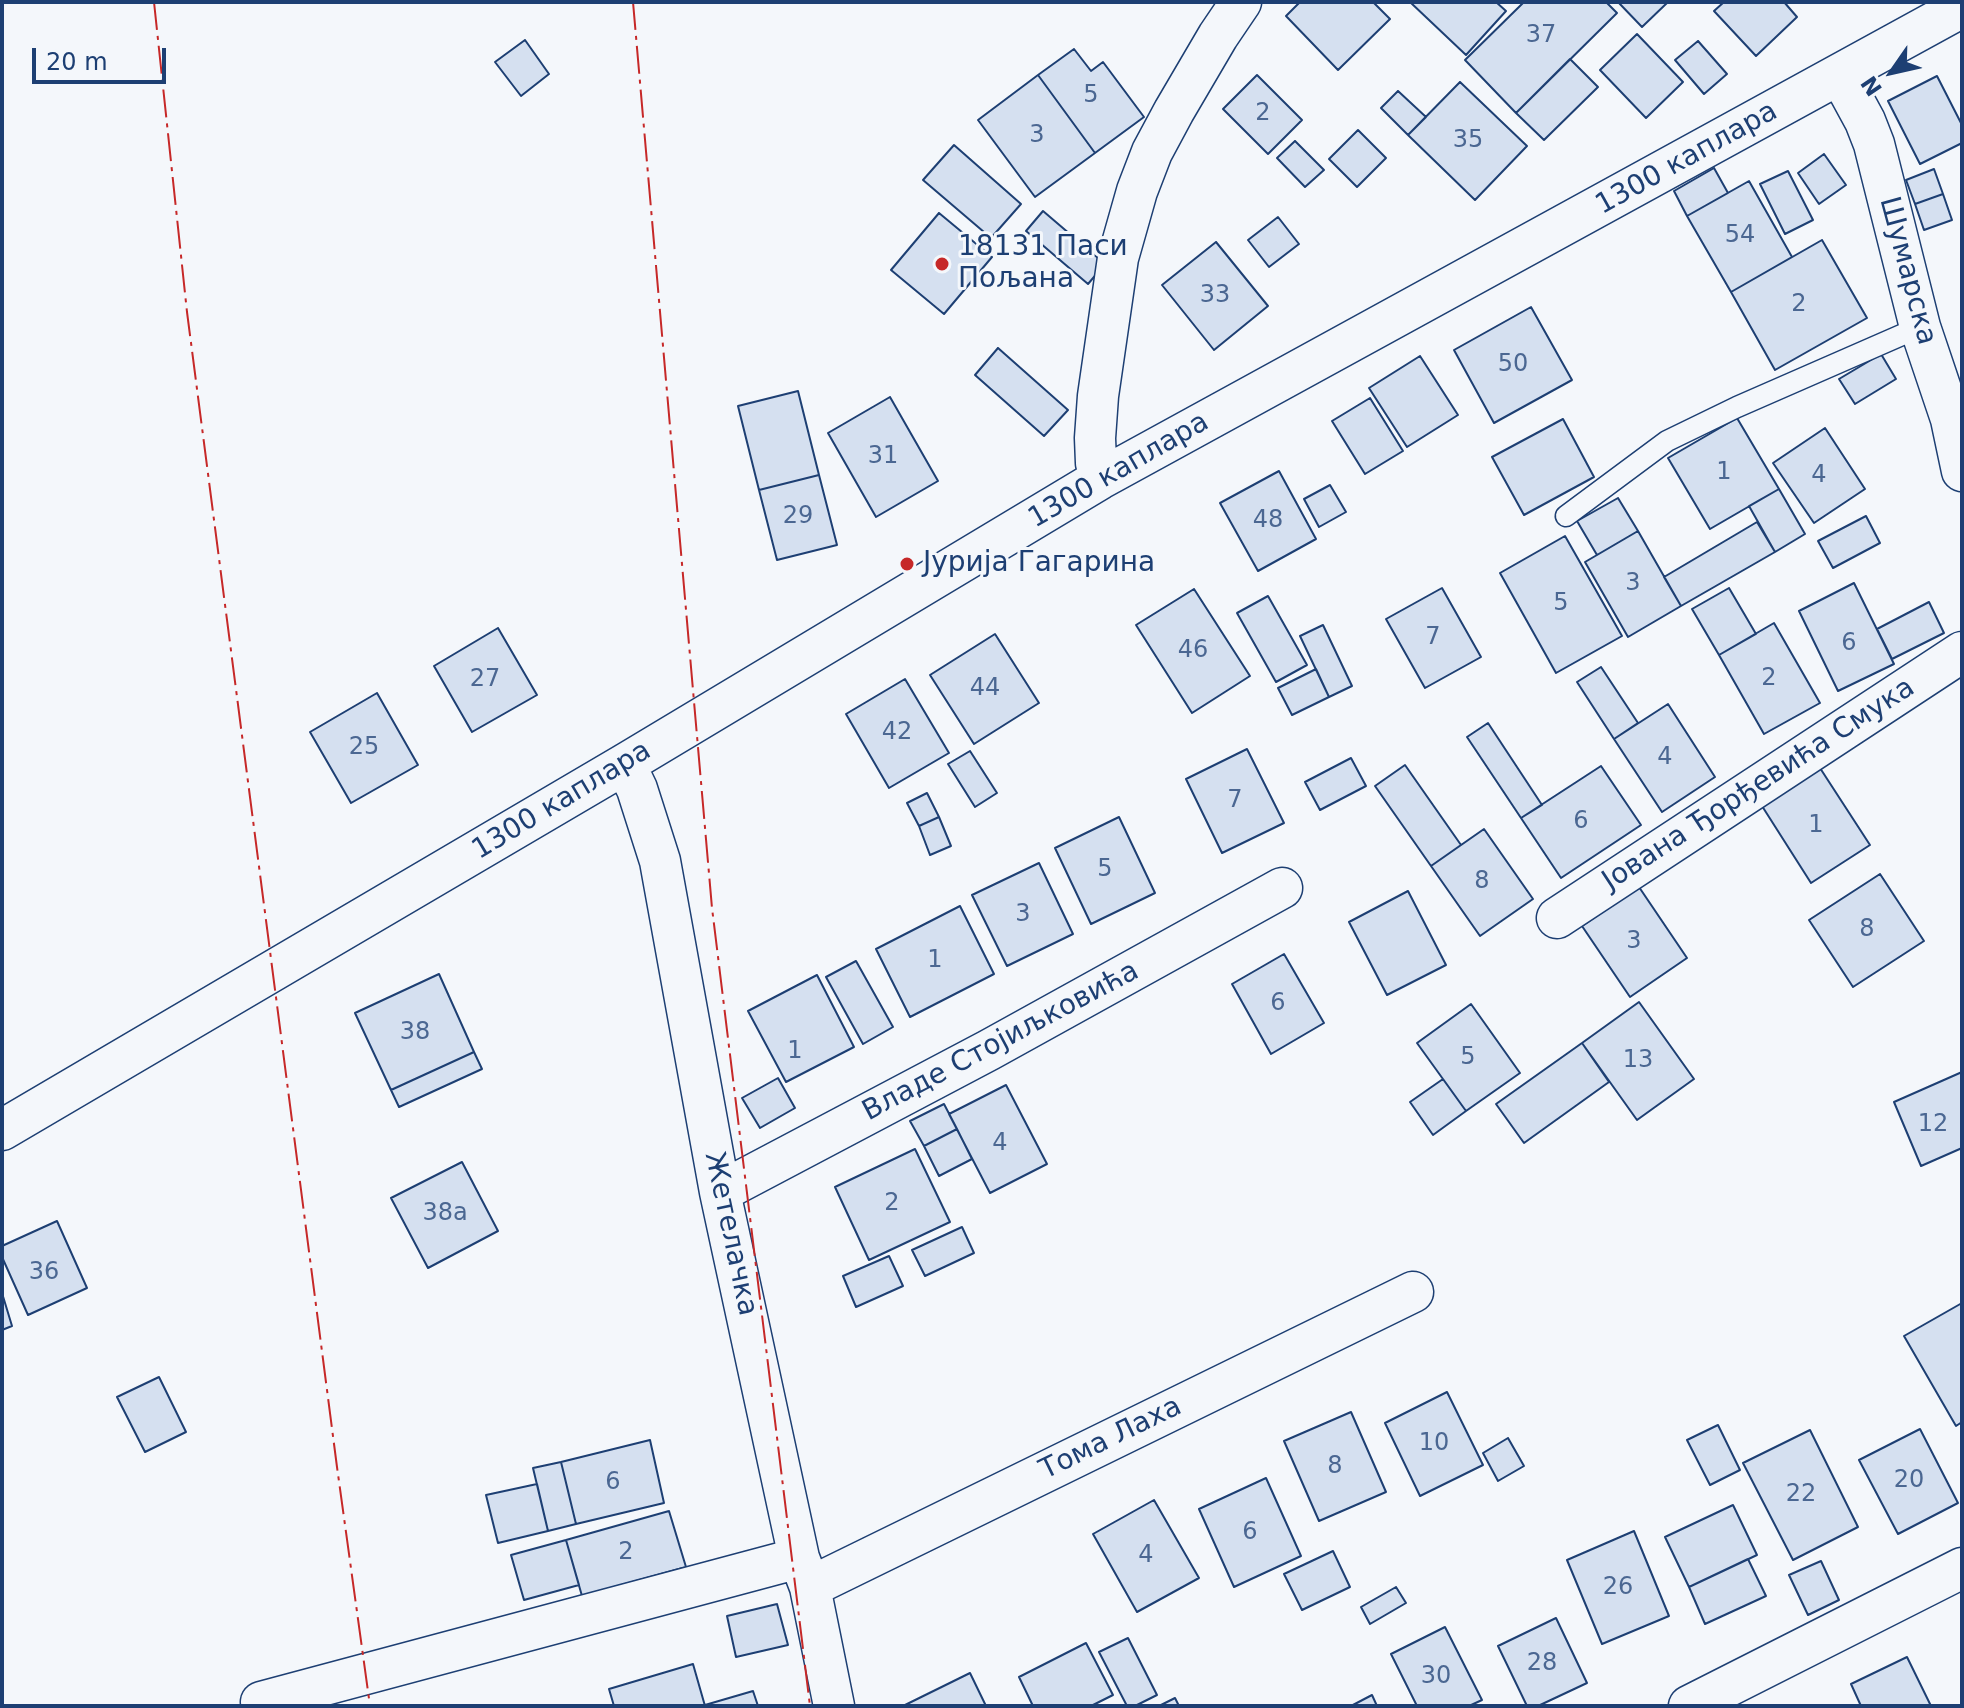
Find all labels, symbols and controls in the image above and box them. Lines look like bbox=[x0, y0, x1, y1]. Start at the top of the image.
house number: 37 bbox=[1526, 22, 1556, 50]
scale bar bbox=[36, 32, 170, 82]
north arrow bbox=[1852, 32, 1932, 112]
text: 20 m bbox=[46, 48, 108, 76]
text: N bbox=[1856, 71, 1887, 100]
house number: 5 bbox=[1083, 82, 1099, 110]
street label: 1300 каплара bbox=[1590, 95, 1784, 223]
house number: 2 bbox=[1255, 100, 1271, 128]
house number: 3 bbox=[1029, 122, 1045, 150]
house number: 35 bbox=[1453, 127, 1483, 155]
street label: Шумарска bbox=[1871, 193, 1943, 349]
house number: 54 bbox=[1725, 222, 1755, 250]
place label: 18131 Паси Пољана bbox=[958, 231, 1128, 297]
marker: 18131 Паси Пољана bbox=[933, 255, 951, 273]
house number: 33 bbox=[1200, 282, 1230, 310]
house number: 2 bbox=[1791, 291, 1807, 319]
house number: 50 bbox=[1498, 351, 1528, 379]
street label: 1300 каплара bbox=[1023, 406, 1215, 536]
house number: 31 bbox=[868, 443, 898, 471]
house number: 1 bbox=[1716, 459, 1732, 487]
house number: 4 bbox=[1811, 462, 1827, 490]
house number: 29 bbox=[783, 503, 813, 531]
house number: 48 bbox=[1253, 507, 1283, 535]
place label: Јурија Гагарина bbox=[923, 547, 1155, 581]
marker: Јурија Гагарина bbox=[898, 555, 916, 573]
house number: 3 bbox=[1625, 570, 1641, 598]
house number: 5 bbox=[1553, 590, 1569, 618]
house number: 7 bbox=[1425, 624, 1441, 652]
house number: 6 bbox=[1841, 630, 1857, 658]
house number: 46 bbox=[1178, 637, 1208, 665]
house number: 2 bbox=[1761, 665, 1777, 693]
house number: 27 bbox=[470, 666, 500, 694]
street label: Јована Ђорђевића Смука bbox=[1597, 671, 1921, 899]
house number: 44 bbox=[970, 675, 1000, 703]
house number: 42 bbox=[882, 719, 912, 747]
house number: 25 bbox=[349, 734, 379, 762]
street label: 1300 каплара bbox=[467, 734, 657, 868]
house number: 4 bbox=[1657, 744, 1673, 772]
house number: 7 bbox=[1227, 787, 1243, 815]
house number: 6 bbox=[1573, 808, 1589, 836]
house number: 1 bbox=[1808, 812, 1824, 840]
house number: 5 bbox=[1097, 856, 1113, 884]
house number: 8 bbox=[1474, 868, 1490, 896]
house number: 3 bbox=[1015, 901, 1031, 929]
house number: 8 bbox=[1859, 916, 1875, 944]
house number: 3 bbox=[1626, 928, 1642, 956]
house number: 1 bbox=[927, 947, 943, 975]
street label: Владе Стојиљковића bbox=[857, 955, 1145, 1129]
house number: 6 bbox=[1270, 990, 1286, 1018]
house number: 38 bbox=[400, 1019, 430, 1047]
house number: 1 bbox=[787, 1038, 803, 1066]
house number: 5 bbox=[1460, 1044, 1476, 1072]
house number: 13 bbox=[1623, 1047, 1653, 1075]
house number: 12 bbox=[1918, 1111, 1948, 1139]
house number: 4 bbox=[992, 1130, 1008, 1158]
street label: Жетелачка bbox=[696, 1149, 764, 1319]
house number: 2 bbox=[884, 1190, 900, 1218]
house number: 38a bbox=[422, 1200, 468, 1228]
house number: 36 bbox=[29, 1259, 59, 1287]
street label: Тома Лаха bbox=[1035, 1390, 1187, 1488]
house number: 10 bbox=[1419, 1430, 1449, 1458]
house number: 8 bbox=[1327, 1453, 1343, 1481]
house number: 20 bbox=[1894, 1467, 1924, 1495]
house number: 6 bbox=[605, 1469, 621, 1497]
house number: 22 bbox=[1786, 1481, 1816, 1509]
house number: 6 bbox=[1242, 1519, 1258, 1547]
house number: 2 bbox=[618, 1539, 634, 1567]
house number: 4 bbox=[1138, 1542, 1154, 1570]
house number: 26 bbox=[1603, 1574, 1633, 1602]
house number: 28 bbox=[1527, 1650, 1557, 1678]
house number: 30 bbox=[1421, 1663, 1451, 1691]

